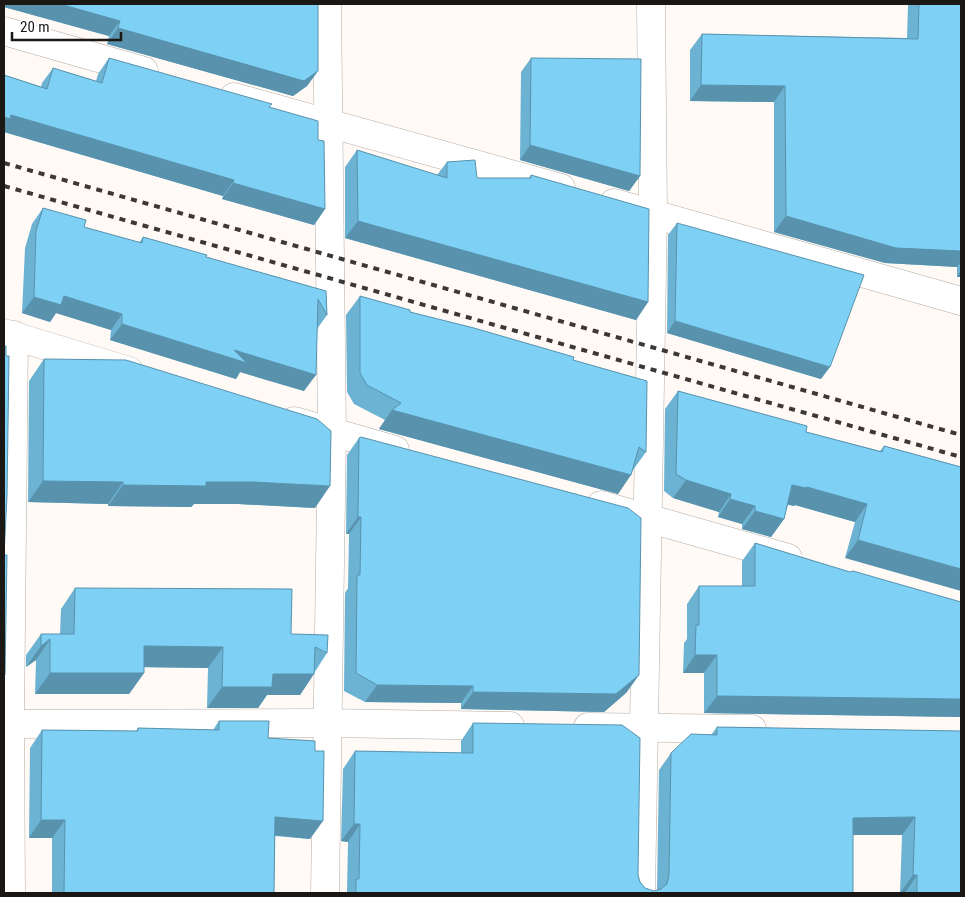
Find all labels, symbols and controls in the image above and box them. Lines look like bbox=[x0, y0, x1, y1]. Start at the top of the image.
scale bar bbox=[12, 10, 121, 42]
text: 20 m bbox=[20, 18, 50, 36]

